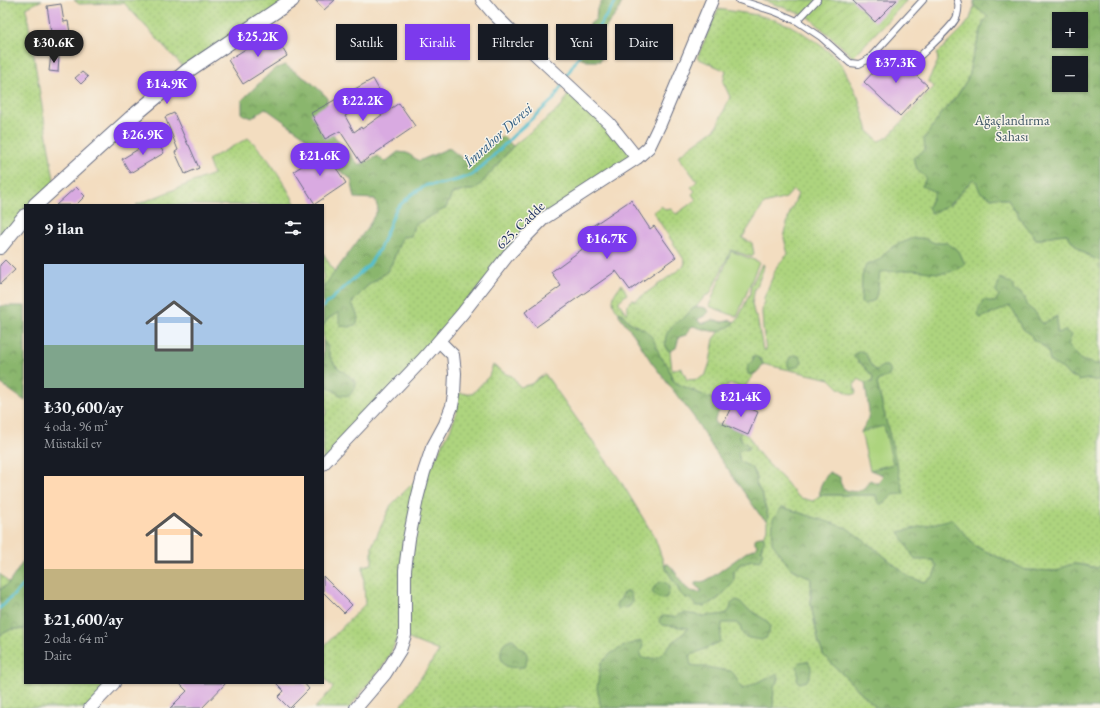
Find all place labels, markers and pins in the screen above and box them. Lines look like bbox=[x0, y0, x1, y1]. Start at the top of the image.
pin: ₺25.2K bbox=[225, 24, 291, 58]
pin: ₺30.6K bbox=[21, 30, 87, 64]
pin: ₺37.3K bbox=[863, 50, 929, 84]
pin: ₺14.9K bbox=[134, 71, 200, 105]
pin: ₺22.2K bbox=[330, 88, 396, 122]
pin: ₺26.9K bbox=[110, 122, 176, 156]
pin: ₺21.6K bbox=[287, 143, 353, 177]
pin: ₺16.7K bbox=[574, 226, 640, 260]
pin: ₺21.4K bbox=[708, 384, 774, 418]

